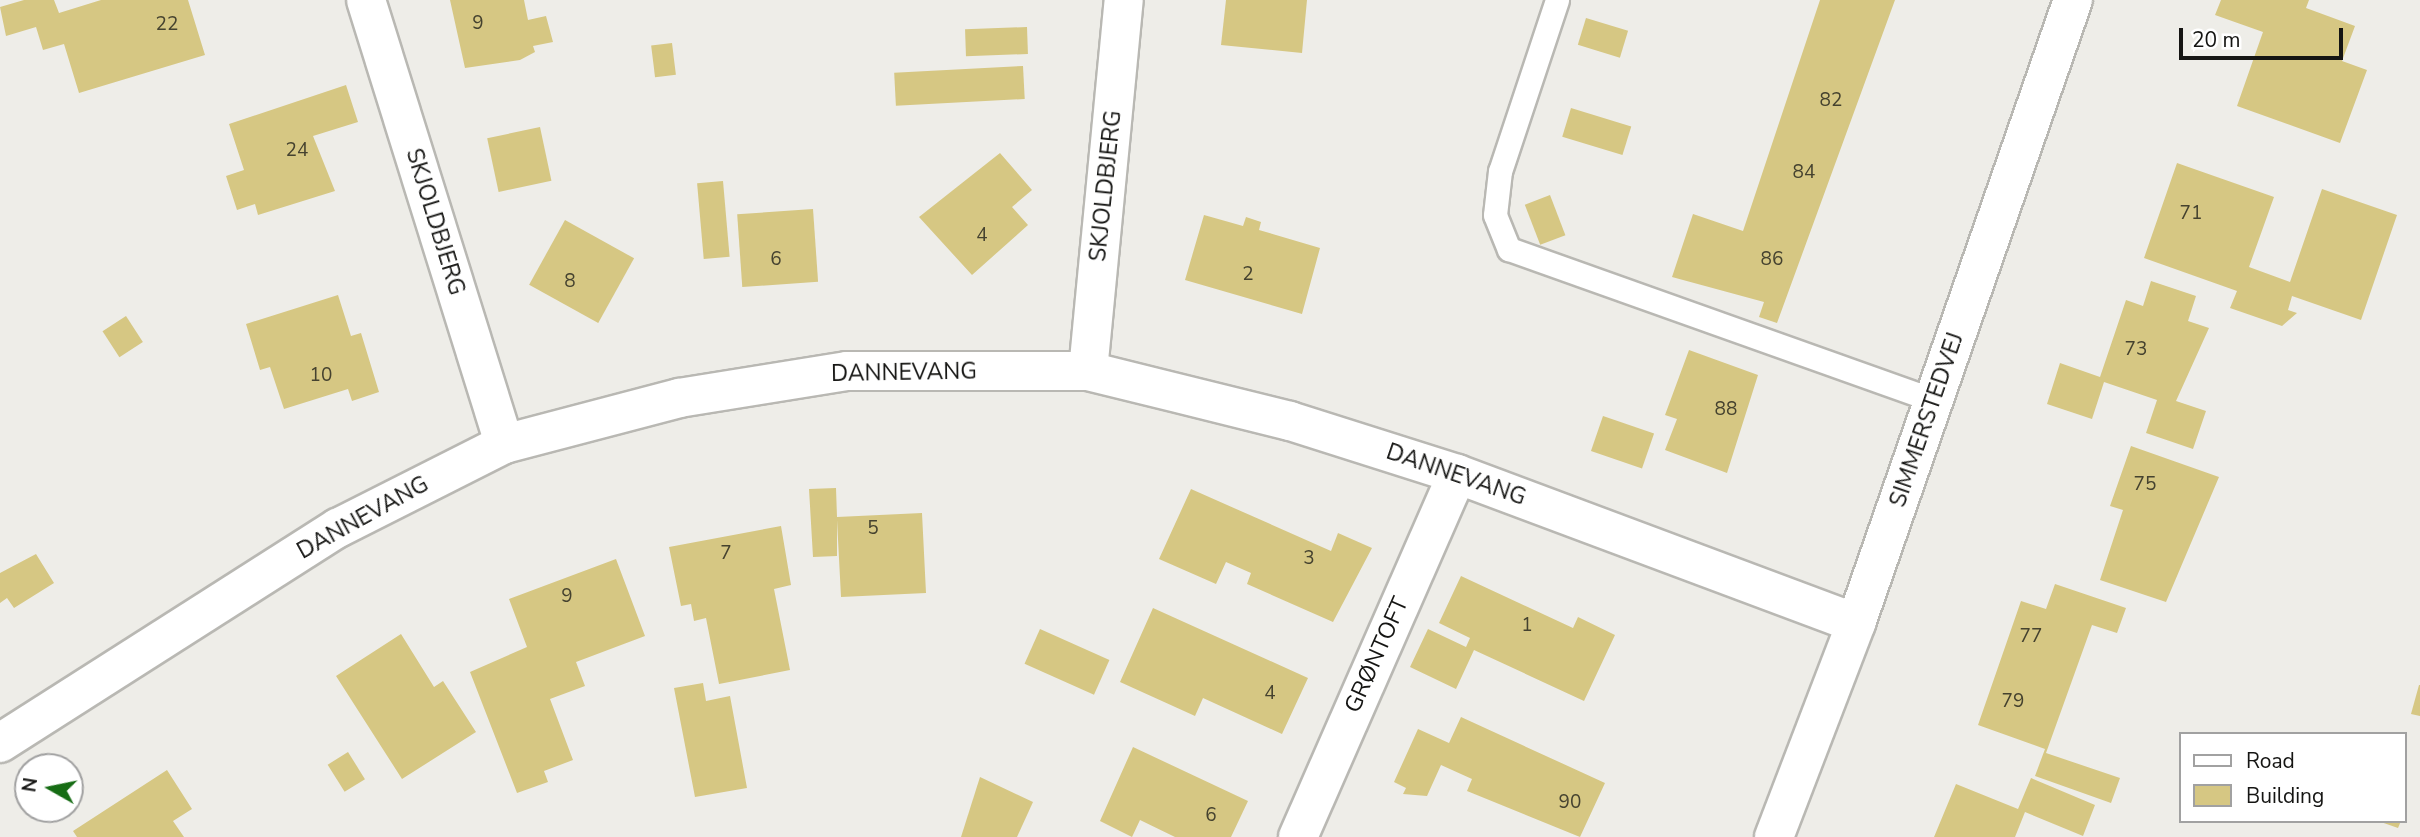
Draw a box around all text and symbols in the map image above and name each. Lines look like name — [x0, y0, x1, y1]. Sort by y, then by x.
house number: 9 — [472, 13, 484, 35]
house number: 22 — [156, 14, 178, 36]
scale bar — [2182, 14, 2346, 58]
text: 20 m — [2192, 26, 2241, 54]
house number: 82 — [1820, 90, 1842, 112]
street label: SKJOLDBJERG — [1084, 109, 1128, 263]
house number: 24 — [286, 140, 308, 162]
street label: SKJOLDBJERG — [400, 145, 470, 299]
house number: 84 — [1793, 162, 1815, 184]
house number: 71 — [2180, 203, 2202, 225]
house number: 4 — [976, 225, 988, 247]
house number: 6 — [770, 249, 782, 271]
house number: 86 — [1761, 249, 1783, 271]
house number: 2 — [1242, 264, 1254, 286]
house number: 8 — [564, 271, 576, 293]
street label: SIMMERSTEDVEJ — [1884, 329, 1970, 511]
house number: 73 — [2125, 339, 2147, 361]
street label: DANNEVANG — [831, 358, 977, 388]
house number: 10 — [310, 365, 332, 387]
house number: 88 — [1715, 399, 1737, 421]
street label: DANNEVANG — [1383, 438, 1529, 512]
street label: DANNEVANG — [292, 471, 434, 565]
house number: 75 — [2134, 474, 2156, 496]
house number: 5 — [867, 518, 879, 540]
house number: 7 — [720, 543, 732, 565]
house number: 3 — [1303, 548, 1315, 570]
house number: 9 — [561, 586, 573, 608]
street label: GRØNTOFT — [1339, 593, 1415, 717]
house number: 1 — [1521, 615, 1533, 637]
house number: 77 — [2020, 626, 2042, 648]
house number: 4 — [1264, 683, 1276, 705]
house number: 79 — [2002, 691, 2024, 713]
legend — [2178, 732, 2406, 823]
text: Road — [2246, 747, 2295, 775]
north arrow — [14, 753, 84, 823]
text: N — [16, 776, 44, 794]
text: Building — [2246, 782, 2324, 810]
house number: 90 — [1559, 792, 1581, 814]
house number: 6 — [1205, 805, 1217, 827]

